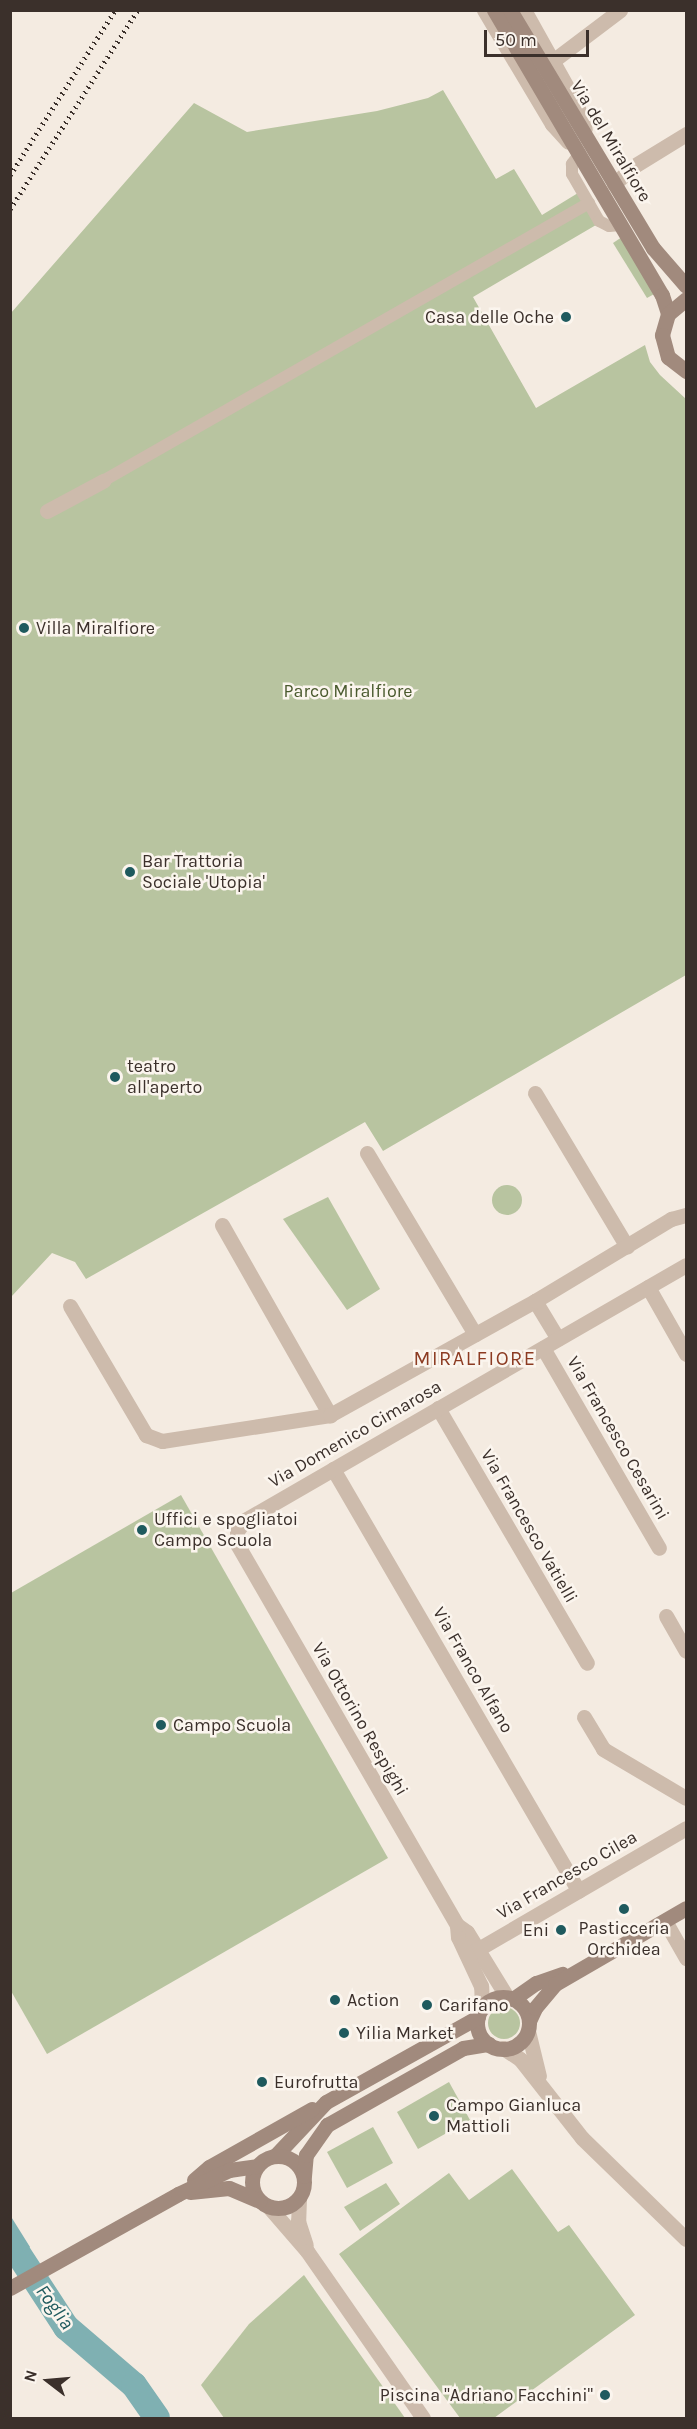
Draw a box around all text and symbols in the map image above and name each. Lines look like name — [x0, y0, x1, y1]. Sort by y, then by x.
scale bar — [487, 18, 592, 56]
text: 50 m — [495, 29, 537, 51]
street label: Via del Miralfiore — [566, 76, 656, 206]
place label: Casa delle Oche — [425, 306, 554, 328]
marker: Casa delle Oche — [559, 310, 573, 324]
place label: Villa Miralfiore — [36, 617, 155, 639]
marker: Villa Miralfiore — [17, 621, 31, 635]
park label: Parco Miralfiore — [284, 680, 412, 702]
place label: Bar Trattoria Sociale 'Utopia' — [142, 851, 265, 894]
marker: Bar Trattoria Sociale 'Utopia' — [123, 865, 137, 879]
place label: teatro all'aperto — [127, 1056, 202, 1098]
marker: teatro all'aperto — [108, 1070, 122, 1084]
district label: MIRALFIORE — [413, 1346, 537, 1370]
street label: Via Francesco Cesarini — [562, 1352, 674, 1524]
street label: Via Domenico Cimarosa — [265, 1376, 445, 1492]
street label: Via Francesco Vatielli — [476, 1445, 582, 1607]
place label: Uffici e spogliatoi Campo Scuola — [154, 1509, 298, 1552]
marker: Uffici e spogliatoi Campo Scuola — [135, 1523, 149, 1537]
street label: Via Franco Alfano — [428, 1603, 518, 1737]
street label: Via Ottorino Respighi — [307, 1638, 413, 1800]
place label: Campo Scuola — [173, 1714, 291, 1736]
marker: Campo Scuola — [154, 1718, 168, 1732]
street label: Via Francesco Cilea — [493, 1826, 641, 1924]
marker: Pasticceria Orchidea — [617, 1902, 631, 1916]
place label: Pasticceria Orchidea — [578, 1918, 670, 1960]
place label: Eni — [523, 1919, 549, 1941]
marker: Eni — [554, 1923, 568, 1937]
place label: Action — [347, 1989, 399, 2011]
marker: Action — [328, 1993, 342, 2007]
place label: Carifano — [439, 1994, 509, 2016]
marker: Carifano — [420, 1998, 434, 2012]
place label: Yilia Market — [356, 2022, 454, 2044]
marker: Yilia Market — [337, 2026, 351, 2040]
place label: Eurofrutta — [274, 2071, 358, 2093]
marker: Eurofrutta — [255, 2075, 269, 2089]
place label: Campo Gianluca Mattioli — [446, 2095, 581, 2138]
marker: Campo Gianluca Mattioli — [427, 2109, 441, 2123]
water label: Foglia — [31, 2280, 79, 2334]
north arrow — [18, 2351, 78, 2411]
text: N — [19, 2368, 41, 2384]
place label: Piscina "Adriano Facchini" — [380, 2384, 593, 2406]
marker: Piscina "Adriano Facchini" — [598, 2388, 612, 2402]

